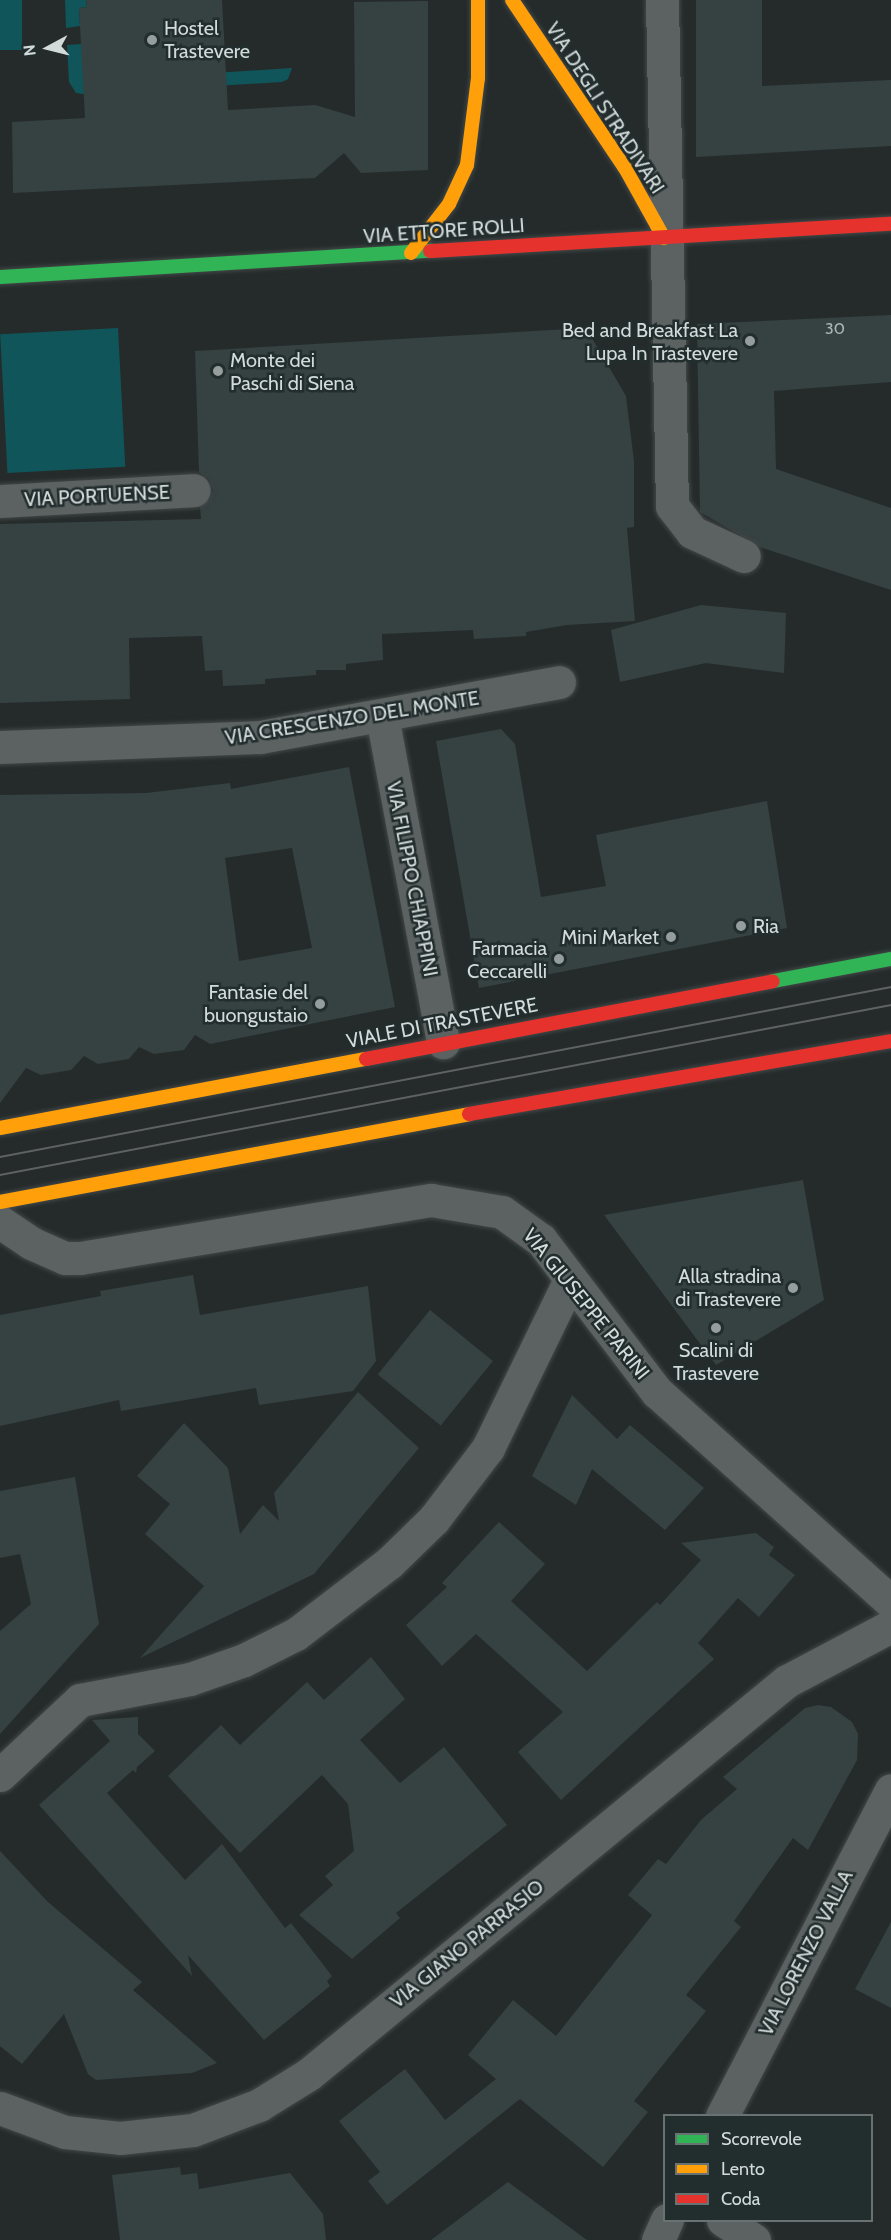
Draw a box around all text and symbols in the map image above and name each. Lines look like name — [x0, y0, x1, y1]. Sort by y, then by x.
place label: Hostel Trastevere — [164, 16, 250, 63]
north arrow — [18, 18, 78, 78]
street label: VIA DEGLI STRADIVARI — [541, 18, 669, 198]
marker: Hostel Trastevere — [145, 33, 159, 47]
text: N — [20, 43, 40, 57]
street label: VIA ETTORE ROLLI — [363, 213, 525, 249]
place label: Bed and Breakfast La Lupa In Trastevere — [562, 318, 738, 365]
house number: 30 — [825, 319, 845, 339]
marker: Bed and Breakfast La Lupa In Trastevere — [743, 334, 757, 348]
place label: Monte dei Paschi di Siena — [230, 348, 354, 395]
marker: Monte dei Paschi di Siena — [211, 364, 225, 378]
street label: VIA PORTUENSE — [24, 480, 170, 512]
street label: VIA CRESCENZO DEL MONTE — [223, 686, 481, 750]
street label: VIA FILIPPO CHIAPPINI — [381, 779, 443, 979]
place label: Ria — [753, 914, 779, 938]
marker: Ria — [734, 919, 748, 933]
place label: Mini Market — [561, 925, 659, 949]
marker: Mini Market — [664, 930, 678, 944]
place label: Farmacia Ceccarelli — [467, 936, 547, 983]
marker: Farmacia Ceccarelli — [552, 952, 566, 966]
place label: Fantasie del buongustaio — [204, 981, 308, 1028]
street label: VIALE DI TRASTEVERE — [344, 993, 540, 1053]
marker: Fantasie del buongustaio — [313, 997, 327, 1011]
street label: VIA GIUSEPPE PARINI — [518, 1224, 654, 1384]
place label: Alla stradina di Trastevere — [675, 1264, 781, 1311]
marker: Alla stradina di Trastevere — [786, 1281, 800, 1295]
marker: Scalini di Trastevere — [709, 1321, 723, 1335]
place label: Scalini di Trastevere — [673, 1338, 759, 1385]
street label: VIA LORENZO VALLA — [754, 1866, 858, 2040]
street label: VIA GIANO PARRASIO — [385, 1875, 549, 2013]
legend — [663, 2114, 873, 2222]
text: Scorrevole — [721, 2128, 802, 2150]
text: Lento — [721, 2158, 765, 2180]
text: Coda — [721, 2188, 760, 2210]

